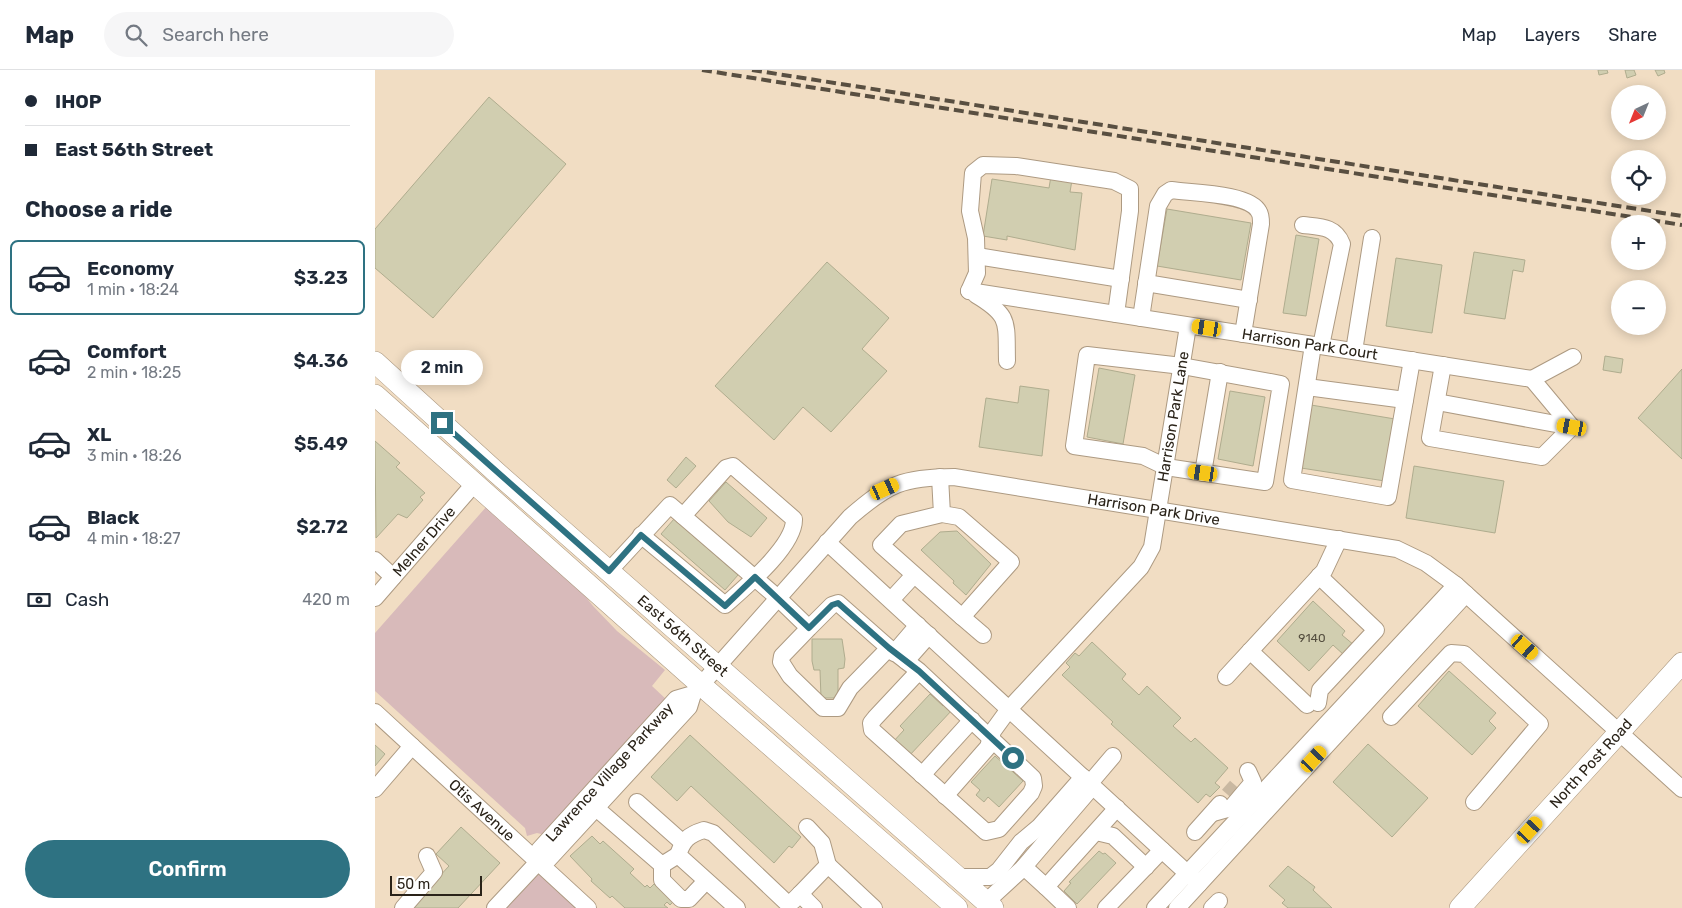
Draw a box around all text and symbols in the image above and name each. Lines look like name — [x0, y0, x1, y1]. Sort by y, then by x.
search box — [104, 12, 454, 57]
text: Map — [25, 21, 74, 49]
icon: search — [122, 21, 150, 49]
text: Search here — [162, 23, 269, 46]
text: Map — [1462, 24, 1497, 46]
text: Layers — [1525, 24, 1580, 46]
text: Share — [1608, 24, 1657, 46]
north arrow — [1611, 85, 1666, 140]
map controls — [1611, 85, 1666, 335]
text: IHOP — [55, 90, 102, 113]
text: East 56th Street — [55, 138, 213, 161]
button: locate — [1611, 150, 1666, 205]
text: Choose a ride — [25, 196, 172, 223]
button: + — [1611, 215, 1666, 270]
icon: car — [27, 255, 72, 300]
text: Economy — [87, 257, 174, 280]
text: $3.23 — [294, 266, 348, 289]
text: 1 min · 18:24 — [87, 280, 179, 299]
button: − — [1611, 280, 1666, 335]
car — [1191, 318, 1222, 338]
street label: Harrison Park Court — [1241, 325, 1379, 364]
icon: car — [27, 338, 72, 383]
text: Comfort — [87, 340, 167, 363]
text: $4.36 — [293, 349, 348, 372]
callout: 2 min — [401, 350, 483, 386]
street label: Harrison Park Lane — [1154, 350, 1193, 483]
text: 2 min — [421, 358, 463, 377]
text: 2 min · 18:25 — [87, 363, 181, 382]
route end — [431, 412, 453, 434]
car — [1555, 417, 1588, 437]
icon: car — [27, 421, 72, 466]
text: XL — [87, 423, 111, 446]
text: $5.49 — [294, 432, 348, 455]
text: 3 min · 18:26 — [87, 446, 182, 465]
car — [1187, 463, 1218, 483]
car — [868, 476, 901, 502]
street label: Harrison Park Drive — [1086, 490, 1221, 529]
street label: Melner Drive — [389, 503, 459, 580]
icon: car — [27, 504, 72, 549]
text: Black — [87, 506, 139, 529]
text: $2.72 — [296, 515, 348, 538]
text: 4 min · 18:27 — [87, 529, 181, 548]
icon: cash — [25, 586, 53, 614]
text: Cash — [65, 588, 109, 611]
text: 420 m — [302, 590, 350, 609]
street label: East 56th Street — [634, 591, 732, 681]
house number: 9140 — [1298, 631, 1326, 645]
car — [1508, 631, 1541, 663]
street label: Lawrence Village Parkway — [542, 699, 677, 845]
street label: North Post Road — [1546, 715, 1636, 812]
car — [1298, 743, 1329, 775]
route start — [1002, 747, 1024, 769]
street label: Otis Avenue — [445, 775, 518, 845]
car — [1514, 814, 1545, 846]
button: Confirm — [25, 840, 350, 898]
scale bar — [390, 873, 483, 896]
text: 50 m — [397, 876, 430, 893]

